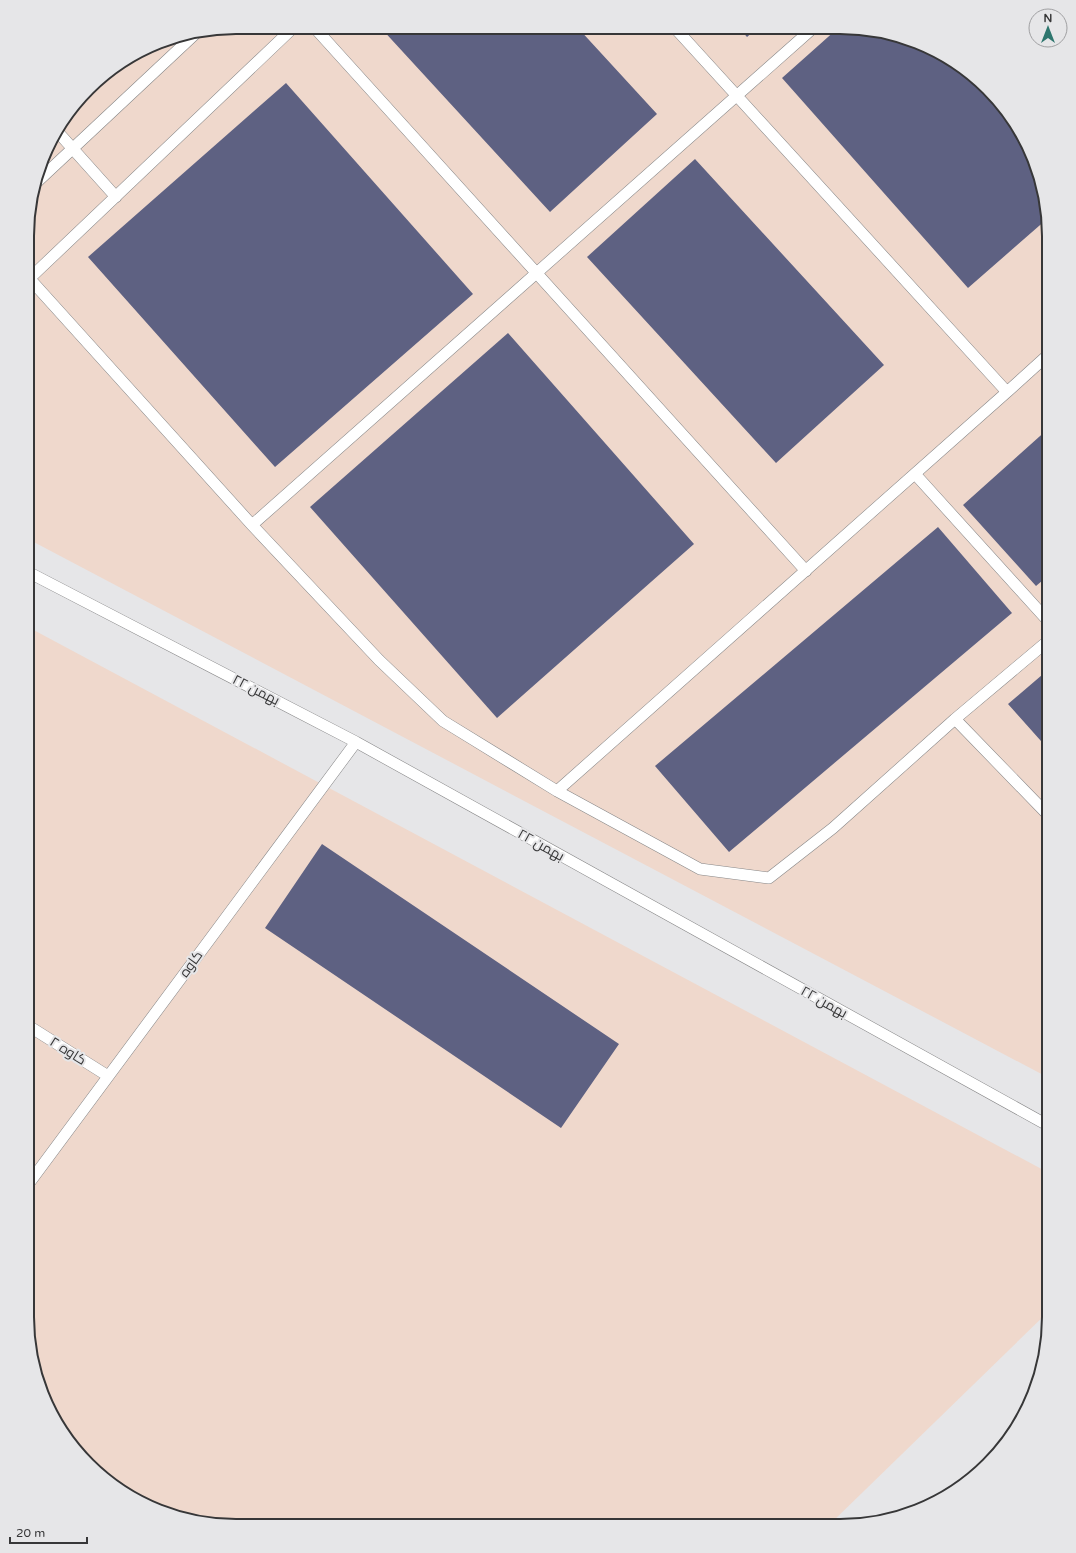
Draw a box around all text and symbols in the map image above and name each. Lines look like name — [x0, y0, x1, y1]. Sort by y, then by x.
north arrow — [1028, 8, 1068, 48]
text: N — [1044, 12, 1052, 25]
street label: ۲۲ بهمن — [230, 671, 282, 709]
street label: ۲۲ بهمن — [515, 825, 567, 865]
street label: کاوه — [176, 947, 206, 981]
street label: ۲۲ بهمن — [798, 982, 850, 1022]
street label: کاوه ۲ — [47, 1033, 89, 1069]
scale bar — [10, 1519, 87, 1545]
text: 20 m — [16, 1526, 45, 1540]

